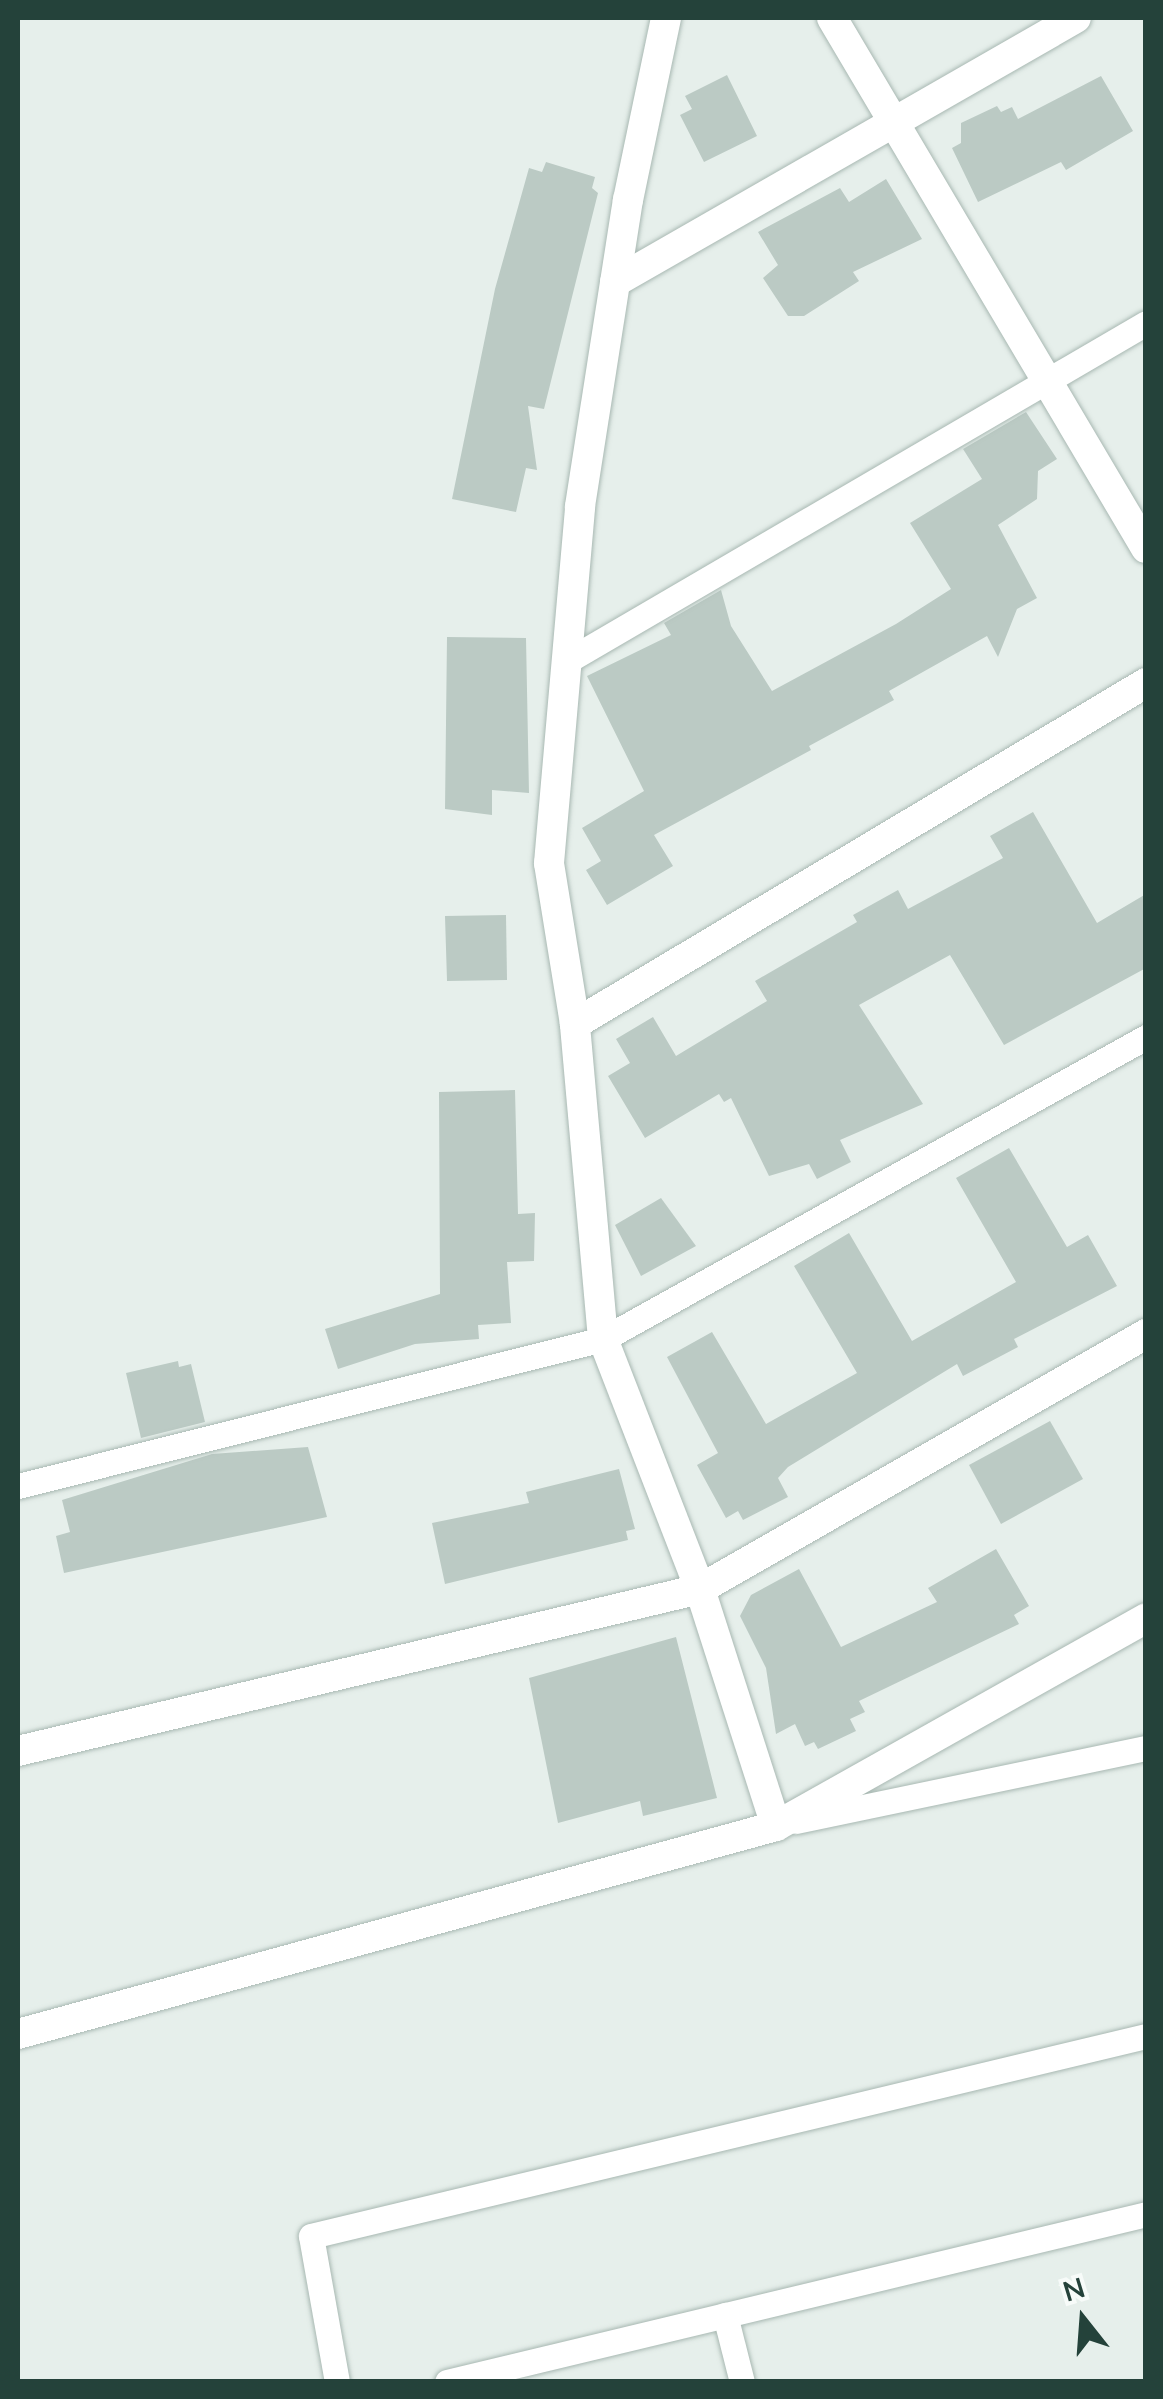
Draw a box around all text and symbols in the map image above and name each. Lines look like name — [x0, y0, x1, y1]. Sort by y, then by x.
north arrow — [1033, 2269, 1133, 2369]
text: N — [1059, 2269, 1090, 2312]

